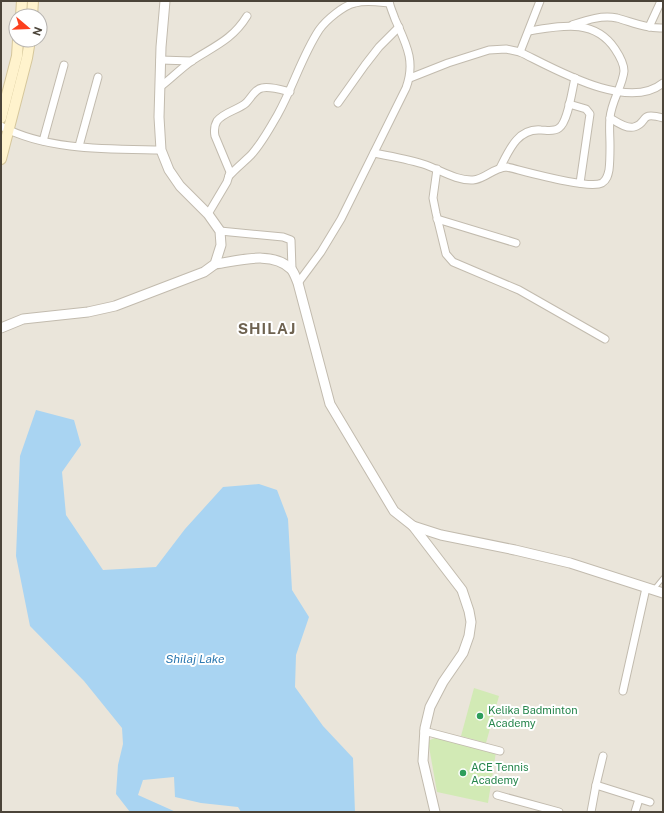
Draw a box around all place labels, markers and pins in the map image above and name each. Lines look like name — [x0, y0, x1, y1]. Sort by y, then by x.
place label: Kelika Badminton Academy — [488, 704, 578, 729]
marker: Kelika Badminton Academy — [475, 711, 485, 721]
place label: ACE Tennis Academy — [471, 761, 529, 786]
marker: ACE Tennis Academy — [458, 768, 468, 778]

